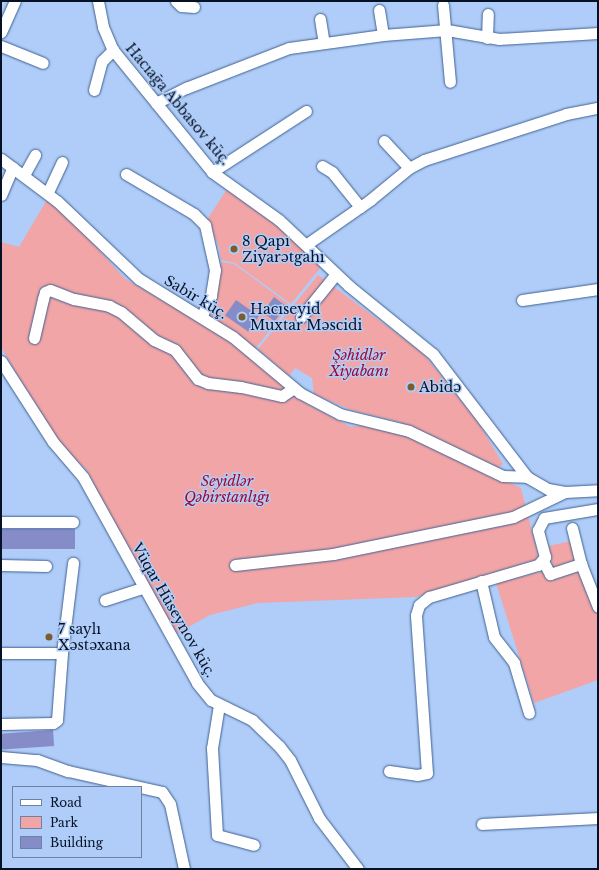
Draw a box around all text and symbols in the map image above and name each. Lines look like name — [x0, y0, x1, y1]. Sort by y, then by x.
street label: Hacıağa Abbasov küç. — [122, 39, 234, 169]
place label: 8 Qapı Ziyarətgahı — [242, 233, 325, 266]
marker: 8 Qapı Ziyarətgahı — [229, 244, 239, 254]
street label: Sabir küç. — [161, 272, 231, 322]
place label: Hacıseyid Muxtar Məscidi — [250, 301, 363, 334]
marker: Hacıseyid Muxtar Məscidi — [237, 312, 247, 322]
park label: Şəhidlər Xiyabanı — [329, 347, 389, 380]
place label: Abidə — [419, 379, 461, 395]
marker: Abidə — [406, 382, 416, 392]
park label: Seyidlər Qəbirstanlığı — [184, 473, 270, 506]
street label: Vüqar Hüseynov küç. — [128, 540, 220, 680]
place label: 7 saylı Xəstəxana — [58, 621, 131, 654]
marker: 7 saylı Xəstəxana — [43, 631, 55, 643]
legend — [12, 786, 142, 858]
text: Road — [50, 795, 82, 810]
text: Park — [50, 815, 78, 830]
text: Building — [50, 835, 103, 850]

